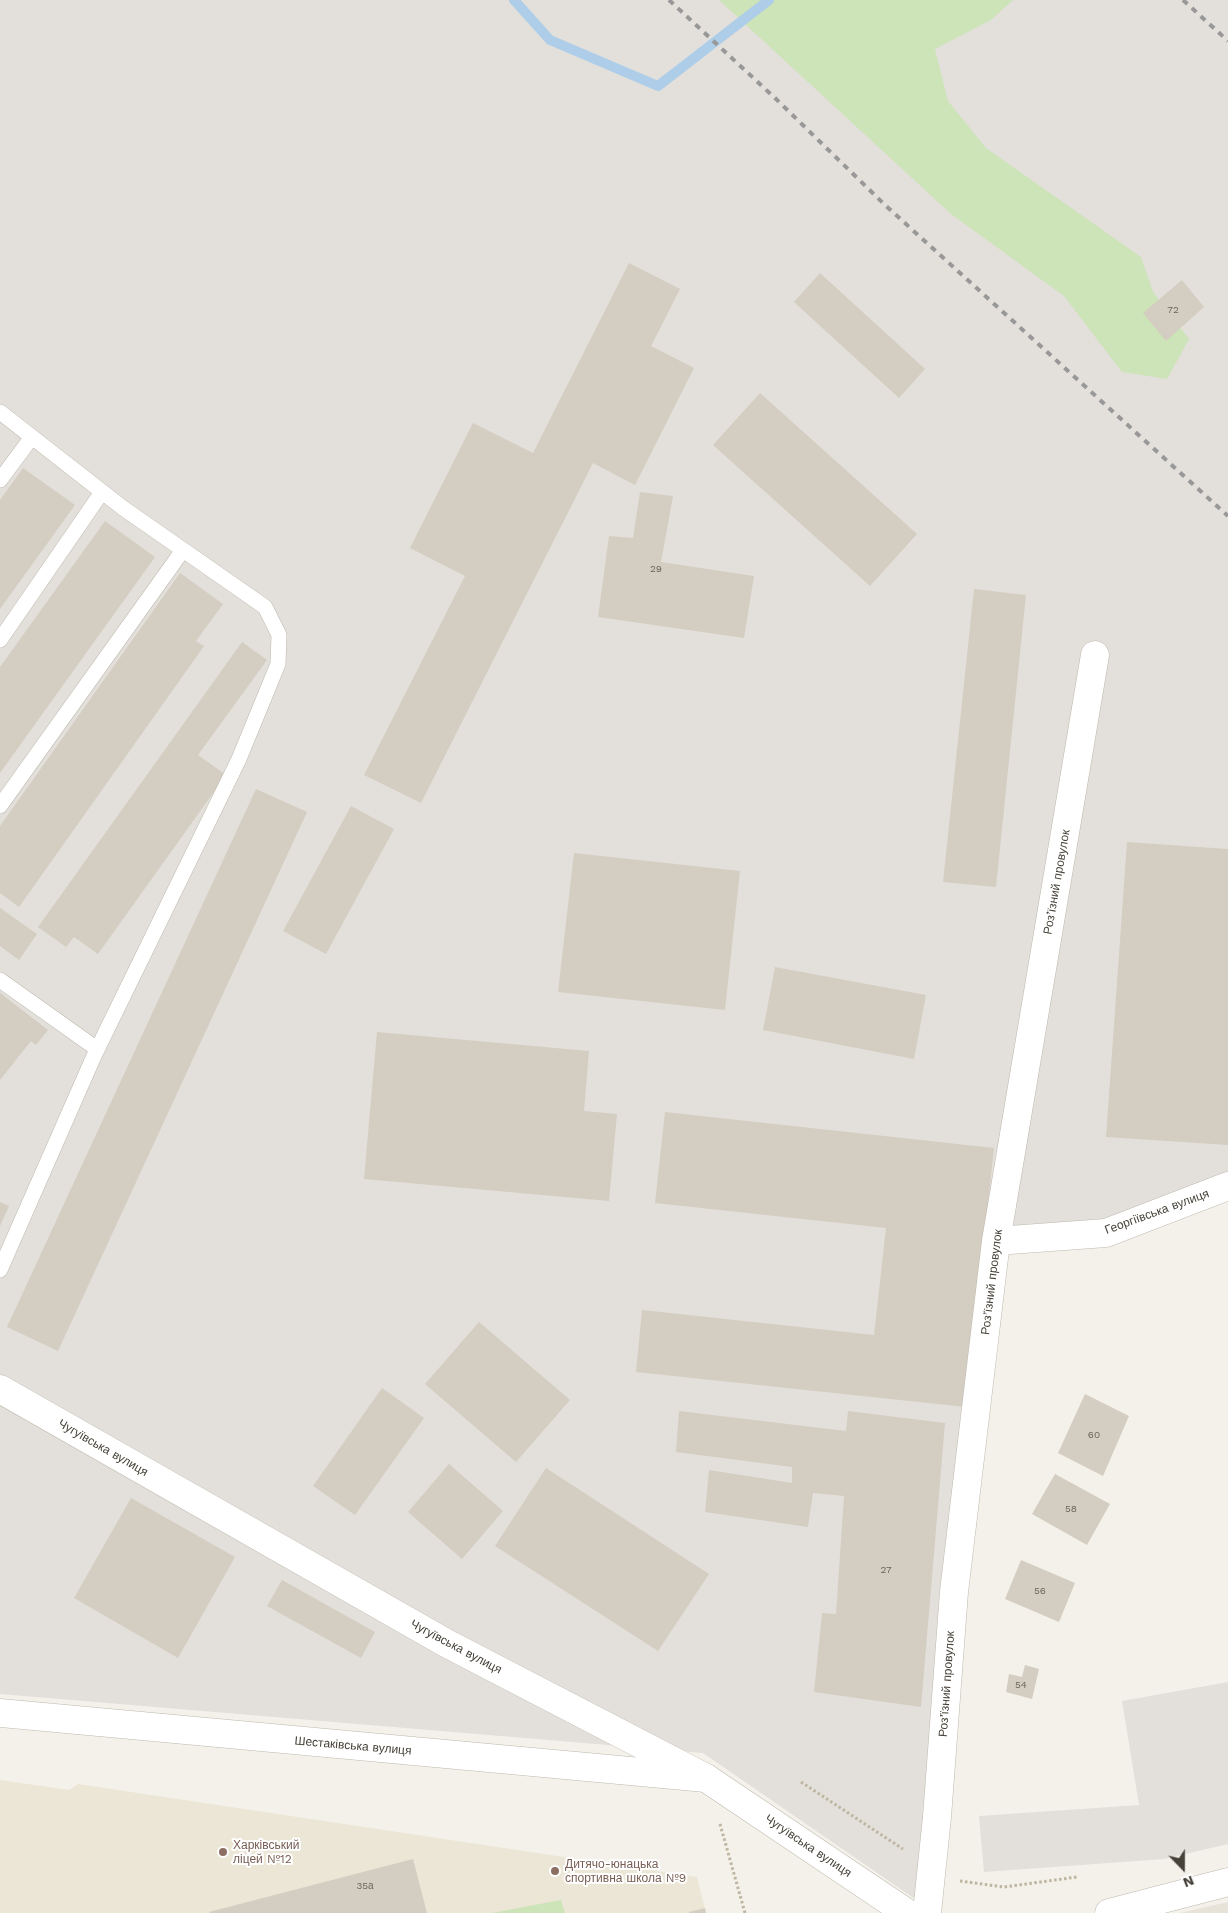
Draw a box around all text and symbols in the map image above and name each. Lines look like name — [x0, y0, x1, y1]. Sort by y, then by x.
house number: 72 — [1167, 304, 1179, 316]
house number: 29 — [650, 563, 662, 575]
street label: Роз’їзний провулок — [1041, 828, 1073, 936]
street label: Георгіївська вулиця — [1103, 1186, 1211, 1238]
street label: Роз’їзний провулок — [978, 1228, 1006, 1336]
street label: Чугуївська вулиця — [55, 1416, 151, 1480]
house number: 60 — [1088, 1429, 1100, 1441]
house number: 58 — [1065, 1503, 1077, 1515]
house number: 27 — [880, 1564, 892, 1576]
house number: 56 — [1034, 1585, 1046, 1597]
street label: Чугуївська вулиця — [408, 1617, 504, 1677]
street label: Роз’їзний провулок — [936, 1630, 958, 1738]
house number: 54 — [1015, 1679, 1027, 1691]
street label: Шестаківська вулиця — [294, 1734, 412, 1758]
street label: Чугуївська вулиця — [762, 1812, 854, 1880]
place label: Харківський ліцей №12 — [233, 1838, 299, 1866]
north arrow — [1158, 1843, 1208, 1893]
marker: Харківський ліцей №12 — [217, 1846, 229, 1858]
place label: Дитячо-юнацька спортивна школа №9 — [565, 1857, 686, 1885]
marker: Дитячо-юнацька спортивна школа №9 — [549, 1865, 561, 1877]
text: N — [1181, 1873, 1196, 1891]
house number: 35а — [356, 1880, 374, 1892]

